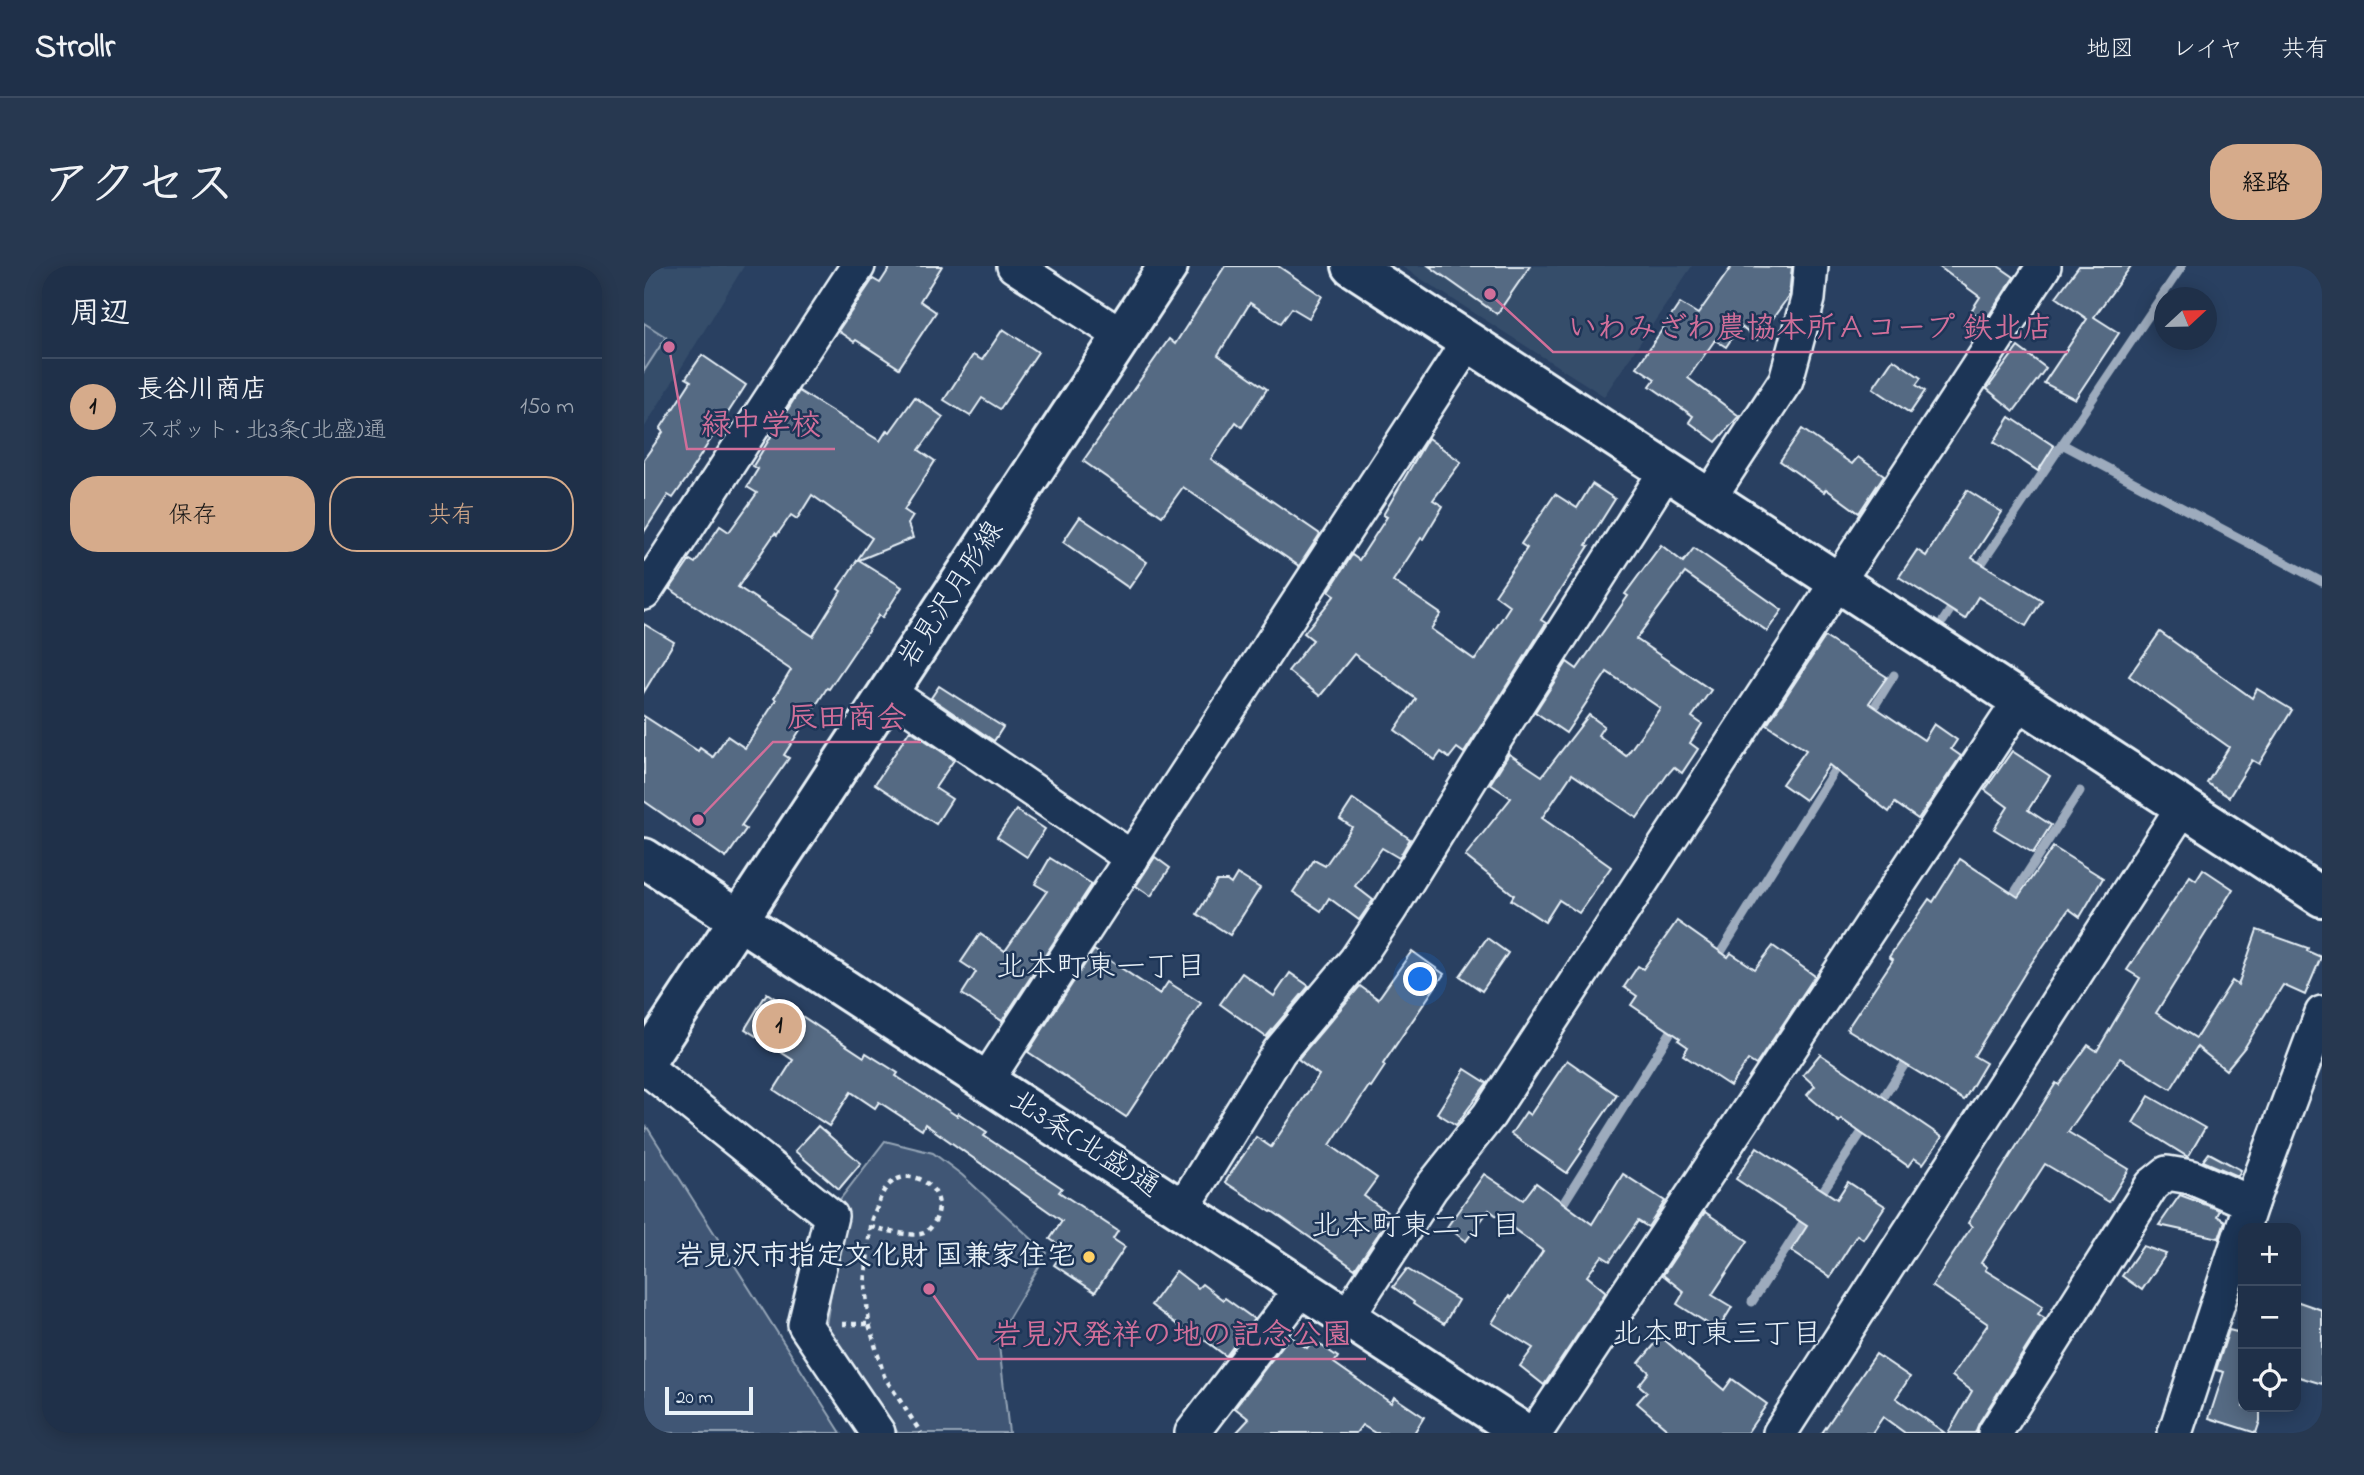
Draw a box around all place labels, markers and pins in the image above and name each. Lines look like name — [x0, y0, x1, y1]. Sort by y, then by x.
callout: いわみざわ農協本所Ａコープ 鉄北店 — [1553, 301, 2068, 352]
callout: 緑中学校 — [687, 398, 835, 449]
callout: 辰田商会 — [773, 691, 921, 742]
pin: 1 — [756, 1000, 802, 1052]
place label: 岩見沢市指定文化財 国兼家住宅 — [676, 1237, 1075, 1278]
marker: 岩見沢市指定文化財 国兼家住宅 — [1081, 1249, 1097, 1265]
callout: 岩見沢発祥の地の記念公園 — [978, 1308, 1366, 1359]

